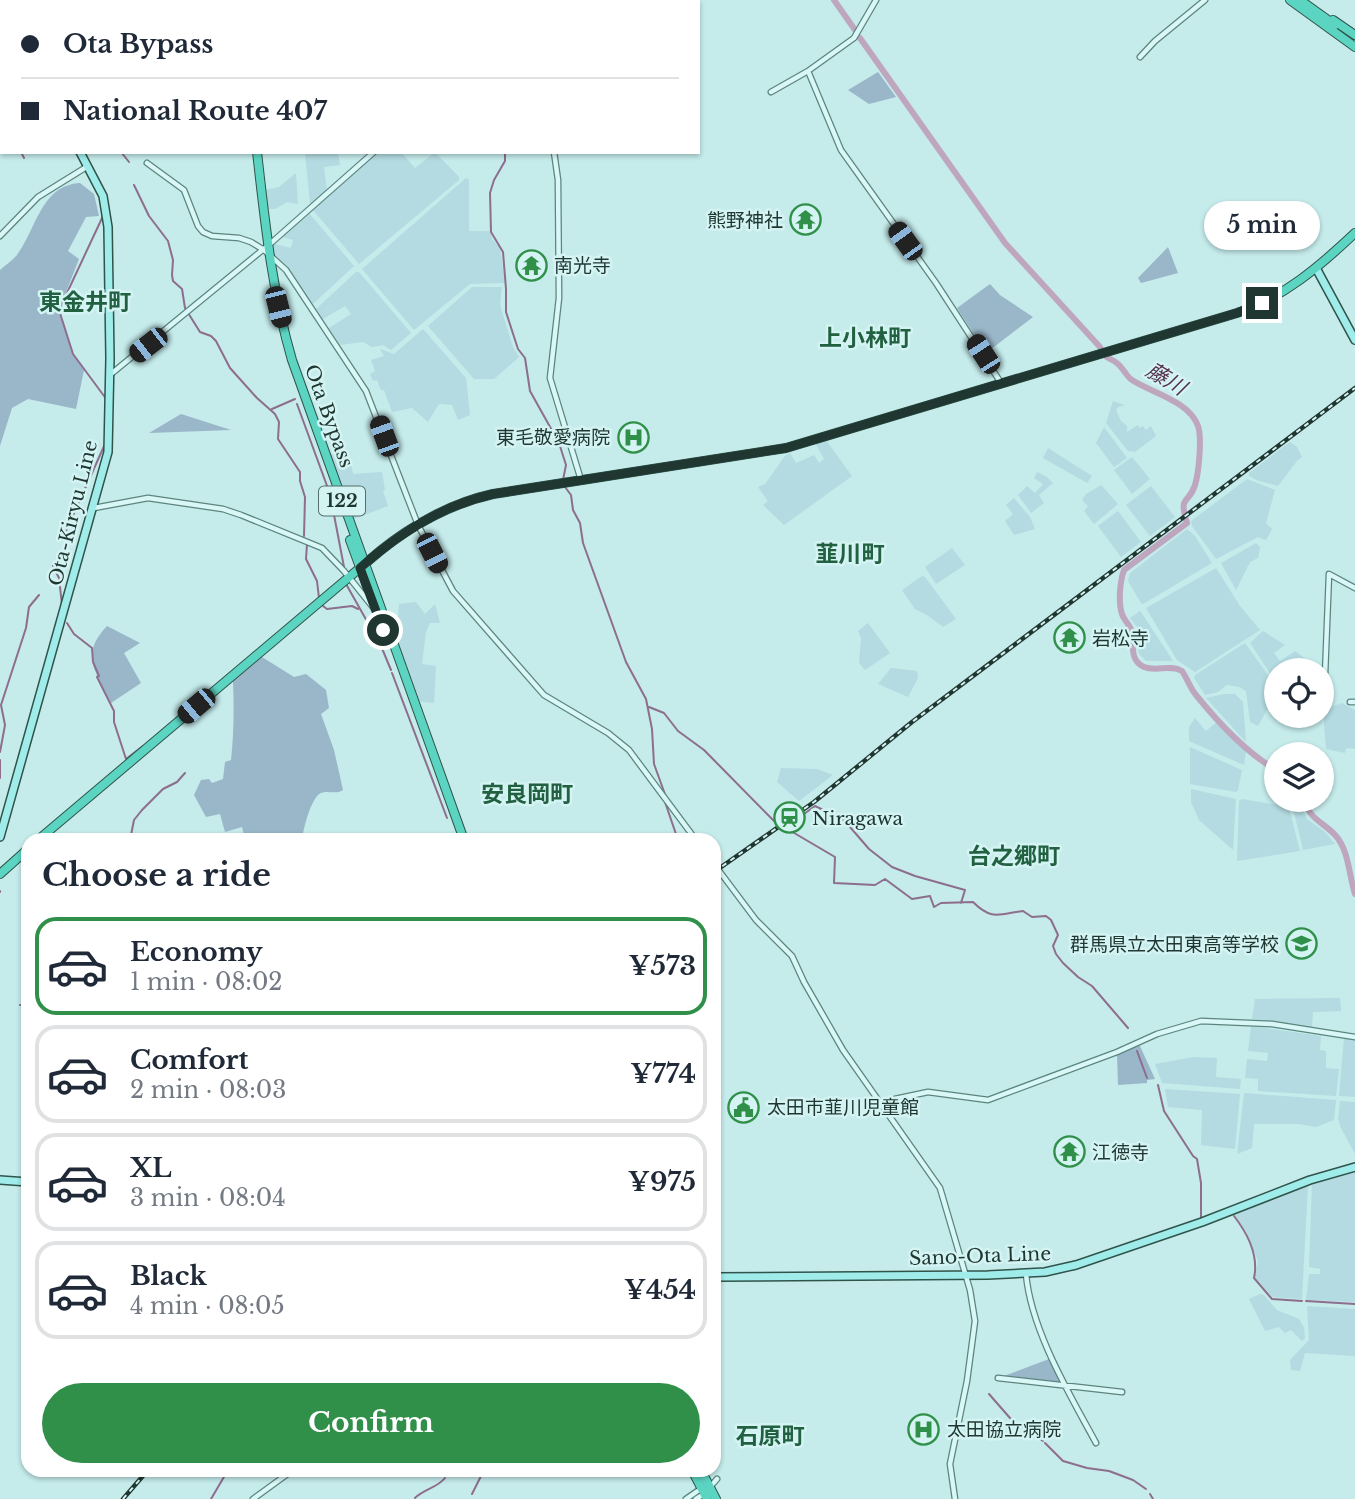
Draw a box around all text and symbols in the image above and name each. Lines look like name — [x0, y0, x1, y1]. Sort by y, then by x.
text: Ota Bypass — [63, 28, 214, 60]
text: National Route 407 — [63, 95, 327, 127]
callout: 5 min — [1204, 202, 1320, 250]
temple icon: 熊野神社 — [789, 203, 823, 237]
place label: 熊野神社 — [707, 209, 783, 232]
text: 5 min — [1227, 211, 1297, 239]
car — [885, 218, 926, 264]
temple icon: 南光寺 — [514, 248, 548, 282]
place label: 南光寺 — [554, 254, 611, 277]
car — [263, 284, 294, 330]
route end — [1246, 287, 1278, 319]
district label: 東金井町 — [39, 288, 131, 316]
car — [125, 324, 172, 366]
district label: 上小林町 — [819, 324, 911, 352]
car — [963, 331, 1004, 377]
water label: 藤川 — [1141, 357, 1192, 402]
street label: Ota Bypass — [300, 361, 358, 471]
car — [367, 413, 402, 459]
hospital icon: 東毛敬愛病院 — [616, 420, 650, 454]
place label: 東毛敬愛病院 — [496, 426, 610, 449]
street label: Ota-Kiryu Line — [44, 438, 102, 588]
road number: 122 — [319, 486, 365, 516]
car — [414, 530, 451, 576]
district label: 韮川町 — [816, 540, 885, 568]
route start — [367, 614, 399, 646]
temple icon: 岩松寺 — [1052, 621, 1086, 655]
place label: 岩松寺 — [1092, 627, 1149, 650]
map controls — [1264, 658, 1334, 812]
button: locate — [1264, 658, 1334, 728]
car — [174, 684, 219, 728]
button: layers — [1264, 742, 1334, 812]
district label: 安良岡町 — [481, 780, 573, 808]
station icon: Niragawa — [772, 801, 806, 835]
place label: Niragawa — [812, 807, 904, 830]
district label: 台之郷町 — [968, 842, 1060, 870]
text: Choose a ride — [42, 855, 271, 895]
school or university icon: 群馬県立太田東高等学校 — [1285, 927, 1319, 961]
place label: 群馬県立太田東高等学校 — [1070, 933, 1279, 956]
icon: car — [46, 935, 109, 998]
text: Economy — [130, 936, 263, 968]
text: ¥573 — [628, 950, 696, 982]
text: 1 min · 08:02 — [130, 968, 283, 996]
icon: car — [46, 1043, 109, 1106]
text: Comfort — [130, 1044, 248, 1076]
text: ¥774 — [630, 1058, 696, 1090]
text: 2 min · 08:03 — [130, 1076, 286, 1104]
public building icon: 太田市韮川児童館 — [727, 1090, 761, 1124]
place label: 太田市韮川児童館 — [767, 1096, 919, 1119]
temple icon: 江徳寺 — [1052, 1135, 1086, 1169]
place label: 江徳寺 — [1092, 1141, 1149, 1164]
icon: car — [46, 1151, 109, 1214]
text: XL — [130, 1152, 172, 1184]
text: ¥975 — [628, 1166, 696, 1198]
text: 3 min · 08:04 — [130, 1184, 286, 1212]
street label: Sano-Ota Line — [908, 1242, 1052, 1270]
icon: car — [46, 1259, 109, 1322]
text: Black — [130, 1260, 207, 1292]
text: ¥454 — [624, 1274, 696, 1306]
text: 4 min · 08:05 — [130, 1292, 285, 1320]
button: Confirm — [42, 1383, 700, 1463]
hospital icon: 太田協立病院 — [907, 1412, 941, 1446]
place label: 太田協立病院 — [947, 1418, 1061, 1441]
district label: 石原町 — [736, 1422, 805, 1450]

